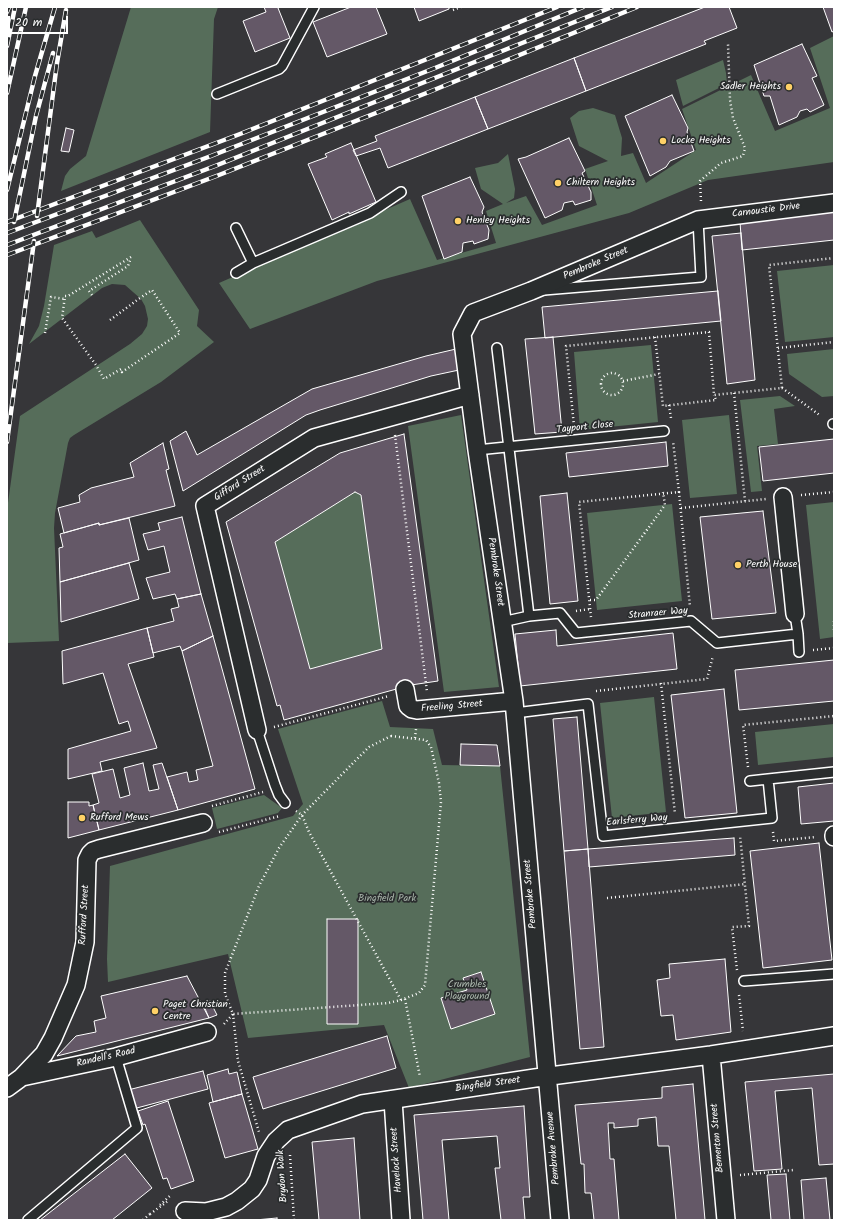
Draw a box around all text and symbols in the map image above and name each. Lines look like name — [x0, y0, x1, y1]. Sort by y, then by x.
scale bar — [10, 8, 70, 34]
text: 20 m — [15, 13, 42, 32]
place label: Sadler Heights — [720, 81, 781, 93]
marker: Sadler Heights — [784, 82, 794, 92]
place label: Locke Heights — [671, 135, 730, 147]
marker: Locke Heights — [658, 136, 668, 146]
place label: Chiltern Heights — [566, 177, 635, 189]
marker: Chiltern Heights — [553, 178, 563, 188]
street label: Carnoustie Drive — [731, 201, 801, 221]
place label: Henley Heights — [466, 215, 530, 227]
marker: Henley Heights — [453, 216, 463, 226]
street label: Pembroke Street — [562, 245, 630, 283]
street label: Tayport Close — [556, 419, 614, 437]
street label: Gifford Street — [212, 463, 268, 505]
street label: Pembroke Street — [484, 537, 506, 607]
place label: Perth House — [746, 559, 797, 571]
marker: Perth House — [733, 560, 743, 570]
street label: Stranraer Way — [628, 605, 688, 623]
street label: Freeling Street — [421, 698, 483, 716]
place label: Rufford Mews — [90, 812, 148, 824]
street label: Earlsferry Way — [606, 812, 668, 830]
marker: Rufford Mews — [77, 813, 87, 823]
street label: Pembroke Street — [522, 859, 540, 929]
street label: Rufford Street — [77, 885, 93, 945]
park label: Bingfield Park — [358, 893, 416, 905]
park label: Crumbles Playground — [445, 979, 489, 1002]
place label: Paget Christian Centre — [163, 999, 228, 1022]
marker: Paget Christian Centre — [150, 1006, 160, 1016]
street label: Randell's Road — [75, 1045, 137, 1071]
street label: Bingfield Street — [455, 1075, 521, 1095]
street label: Bemerton Street — [709, 1103, 727, 1173]
street label: Pembroke Avenue — [545, 1111, 563, 1185]
street label: Havelock Street — [389, 1127, 405, 1193]
street label: Brydon Walk — [275, 1149, 291, 1203]

